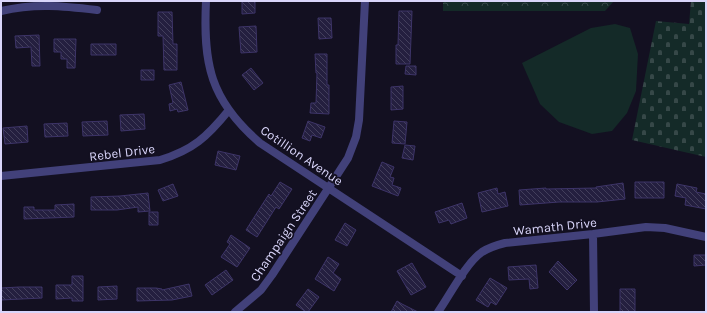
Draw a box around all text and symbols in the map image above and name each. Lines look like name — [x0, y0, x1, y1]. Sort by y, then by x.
street label: Cotillion Avenue — [258, 122, 346, 189]
street label: Rebel Drive — [88, 141, 156, 164]
street label: Champaign Street — [247, 186, 320, 284]
street label: Wamath Drive — [513, 215, 598, 238]

